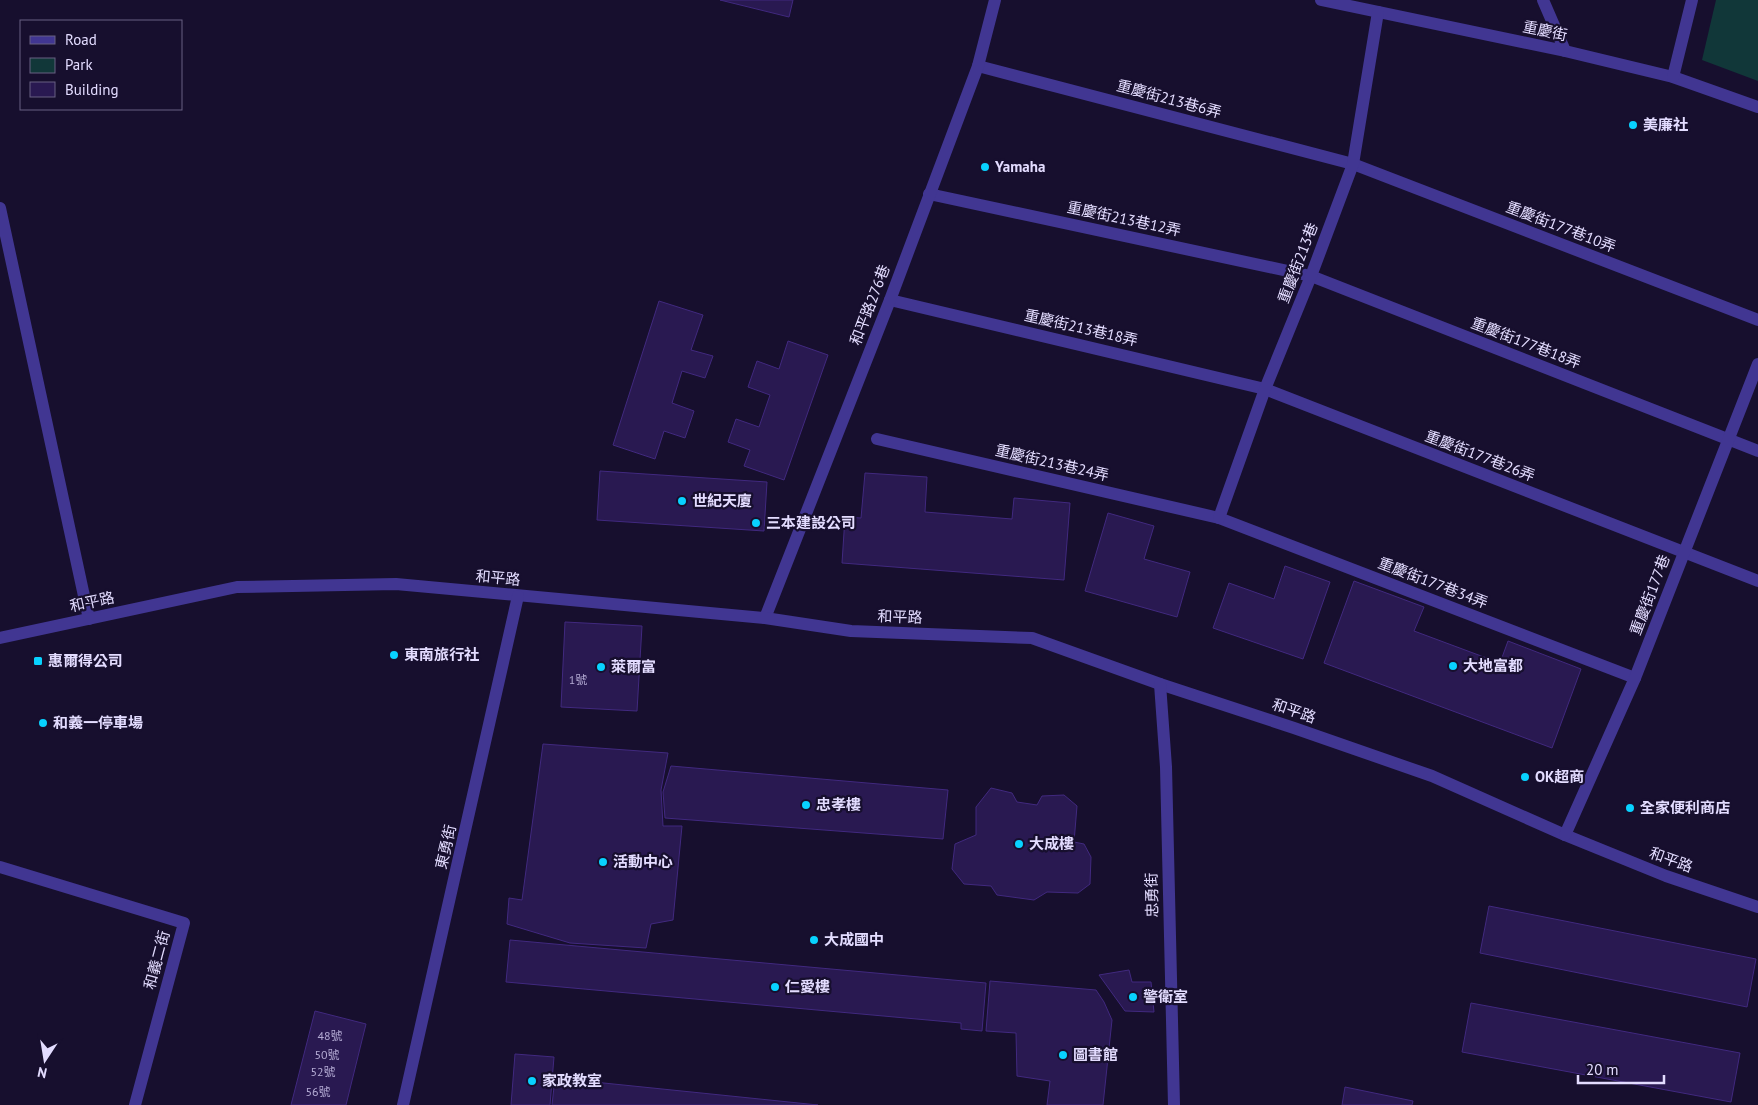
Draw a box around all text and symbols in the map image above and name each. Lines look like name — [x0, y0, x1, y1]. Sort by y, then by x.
street label: 重慶街 — [1521, 17, 1569, 44]
legend — [20, 20, 182, 110]
text: Road — [65, 30, 97, 49]
text: Park — [65, 55, 93, 74]
street label: 重慶街213巷6弄 — [1115, 75, 1224, 122]
text: Building — [65, 80, 119, 99]
place label: 美廉社 — [1643, 115, 1688, 134]
marker: 美廉社 — [1627, 119, 1639, 131]
place label: Yamaha — [994, 157, 1045, 176]
marker: Yamaha — [979, 161, 991, 173]
street label: 重慶街213巷12弄 — [1065, 197, 1183, 240]
street label: 重慶街177巷10弄 — [1504, 197, 1619, 256]
street label: 重慶街213巷 — [1274, 220, 1322, 306]
street label: 和平路276巷 — [846, 262, 894, 348]
street label: 重慶街213巷18弄 — [1023, 305, 1140, 350]
street label: 重慶街177巷18弄 — [1469, 313, 1584, 372]
street label: 重慶街177巷26弄 — [1423, 426, 1538, 485]
street label: 重慶街213巷24弄 — [994, 440, 1111, 485]
place label: 世紀天廈 — [692, 491, 752, 510]
marker: 世紀天廈 — [676, 495, 688, 507]
place label: 三本建設公司 — [766, 513, 856, 532]
marker: 三本建設公司 — [750, 517, 762, 529]
street label: 重慶街177巷 — [1626, 552, 1674, 638]
street label: 重慶街177巷34弄 — [1376, 553, 1491, 612]
street label: 和平路 — [475, 566, 521, 589]
street label: 和平路 — [68, 588, 116, 615]
street label: 和平路 — [877, 606, 923, 627]
place label: 東南旅行社 — [404, 645, 479, 664]
marker: 東南旅行社 — [388, 649, 400, 661]
place label: 惠爾得公司 — [48, 651, 123, 670]
marker: 惠爾得公司 — [32, 655, 44, 667]
place label: 大地富都 — [1463, 656, 1523, 675]
place label: 萊爾富 — [611, 657, 656, 676]
marker: 大地富都 — [1447, 660, 1459, 672]
marker: 萊爾富 — [595, 661, 607, 673]
house number: 1號 — [569, 672, 587, 687]
street label: 和平路 — [1270, 694, 1319, 727]
place label: 和義一停車場 — [53, 713, 143, 732]
marker: 和義一停車場 — [37, 717, 49, 729]
place label: OK超商 — [1535, 767, 1584, 786]
marker: OK超商 — [1519, 771, 1531, 783]
place label: 忠孝樓 — [816, 795, 861, 814]
place label: 全家便利商店 — [1640, 798, 1730, 817]
marker: 忠孝樓 — [800, 799, 812, 811]
marker: 全家便利商店 — [1624, 802, 1636, 814]
street label: 東勇街 — [431, 823, 460, 871]
place label: 大成樓 — [1029, 834, 1074, 853]
marker: 大成樓 — [1013, 838, 1025, 850]
street label: 和平路 — [1647, 843, 1696, 876]
place label: 活動中心 — [613, 852, 673, 871]
marker: 活動中心 — [597, 856, 609, 868]
street label: 忠勇街 — [1142, 872, 1161, 918]
street label: 和義二街 — [140, 928, 173, 991]
place label: 大成國中 — [824, 930, 884, 949]
marker: 大成國中 — [808, 934, 820, 946]
place label: 仁愛樓 — [785, 977, 830, 996]
marker: 仁愛樓 — [769, 981, 781, 993]
place label: 警衛室 — [1143, 987, 1188, 1006]
marker: 警衛室 — [1127, 991, 1139, 1003]
house number: 48號 — [317, 1028, 343, 1043]
north arrow — [20, 1035, 70, 1085]
place label: 圖書館 — [1073, 1045, 1118, 1064]
house number: 50號 — [314, 1047, 340, 1062]
marker: 圖書館 — [1057, 1049, 1069, 1061]
scale bar — [1578, 1052, 1664, 1084]
text: 20 m — [1586, 1060, 1619, 1079]
text: N — [36, 1063, 49, 1082]
house number: 52號 — [310, 1064, 336, 1079]
place label: 家政教室 — [542, 1071, 602, 1090]
marker: 家政教室 — [526, 1075, 538, 1087]
house number: 56號 — [305, 1084, 331, 1099]

